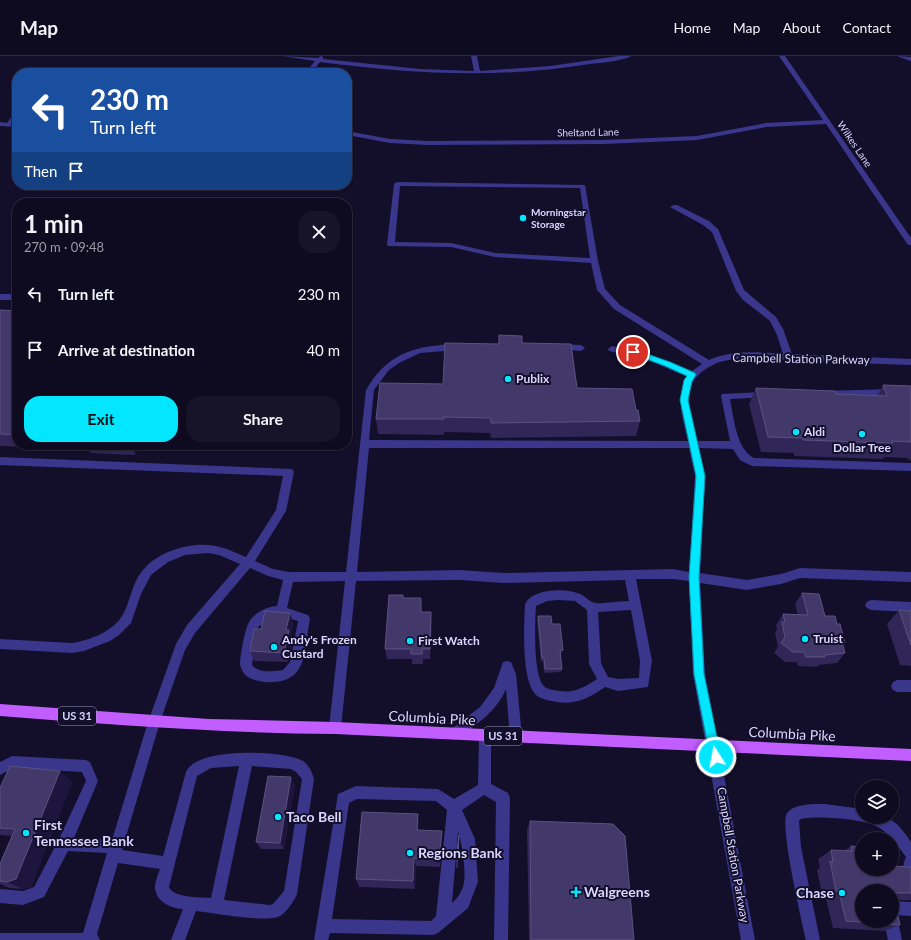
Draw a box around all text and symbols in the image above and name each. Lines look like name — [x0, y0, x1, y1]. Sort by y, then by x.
text: Map — [20, 16, 58, 39]
text: Home — [673, 19, 711, 36]
text: Map — [733, 19, 760, 36]
text: About — [782, 19, 820, 36]
text: Contact — [842, 19, 891, 36]
text: 230 m — [90, 82, 169, 116]
icon: left — [24, 84, 76, 136]
text: Turn left — [90, 116, 156, 138]
street label: Wilkes Lane — [835, 119, 875, 169]
street label: Sheltand Lane — [557, 125, 619, 139]
icon: arrive — [65, 160, 87, 182]
text: Then — [24, 162, 57, 180]
place label: Morningstar Storage — [531, 206, 586, 230]
text: 1 min — [24, 209, 84, 238]
button: close — [298, 211, 340, 253]
marker: Morningstar Storage — [518, 213, 528, 223]
text: 270 m · 09:48 — [24, 239, 104, 255]
icon: left — [24, 283, 46, 305]
text: Turn left — [58, 285, 114, 303]
text: 230 m — [298, 285, 340, 303]
pin — [616, 335, 650, 369]
icon: arrive — [24, 339, 46, 361]
text: Arrive at destination — [58, 341, 195, 359]
text: 40 m — [306, 341, 340, 359]
icon: arrive — [622, 341, 644, 363]
street label: Campbell Station Parkway — [732, 350, 871, 367]
place label: Publix — [516, 371, 550, 386]
marker: Publix — [503, 374, 513, 384]
button: Exit — [24, 396, 178, 442]
button: Share — [186, 396, 340, 442]
place label: Aldi — [803, 424, 825, 439]
marker: Aldi — [791, 427, 801, 437]
marker: Dollar Tree — [857, 429, 867, 439]
place label: Dollar Tree — [833, 440, 892, 455]
place label: Truist — [813, 631, 844, 646]
place label: Andy's Frozen Custard — [281, 632, 357, 661]
place label: First Watch — [418, 633, 480, 648]
marker: Truist — [800, 634, 810, 644]
marker: First Watch — [405, 636, 415, 646]
marker: Andy's Frozen Custard — [269, 642, 279, 652]
road number: US 31 — [58, 707, 96, 725]
street label: Columbia Pike — [388, 707, 476, 728]
street label: Columbia Pike — [748, 723, 836, 744]
road number: US 31 — [484, 727, 522, 745]
position arrow — [695, 736, 737, 778]
map controls — [855, 780, 899, 928]
button: layers — [855, 780, 899, 824]
street label: Campbell Station Parkway — [714, 786, 753, 925]
place label: Taco Bell — [286, 808, 342, 825]
marker: Taco Bell — [273, 812, 283, 822]
place label: First Tennessee Bank — [34, 816, 134, 849]
marker: First Tennessee Bank — [21, 828, 31, 838]
button: + — [855, 832, 899, 876]
place label: Regions Bank — [418, 844, 503, 861]
marker: Regions Bank — [405, 848, 415, 858]
place label: Walgreens — [584, 883, 650, 900]
place label: Chase — [796, 884, 835, 901]
button: − — [855, 884, 899, 928]
marker: Walgreens — [571, 887, 581, 897]
marker: Chase — [837, 888, 847, 898]

